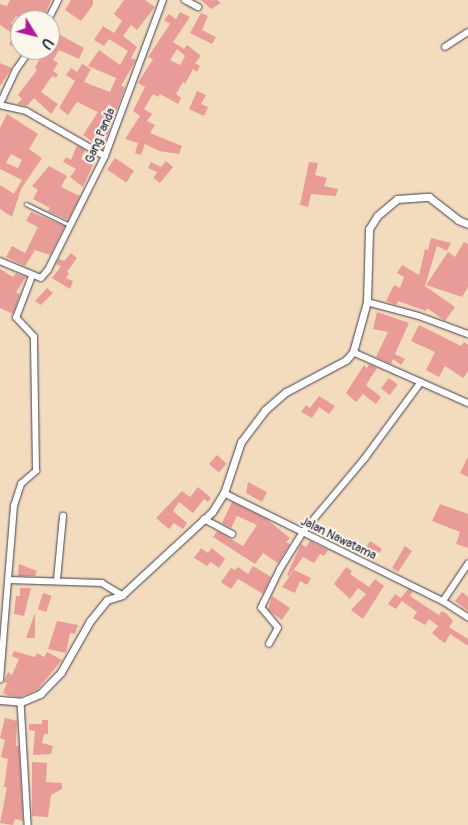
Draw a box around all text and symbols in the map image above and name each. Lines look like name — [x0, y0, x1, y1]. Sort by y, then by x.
north arrow — [10, 10, 60, 60]
text: U — [37, 35, 56, 52]
street label: Gang Panda — [83, 106, 119, 166]
street label: Jalan Nawatama — [298, 514, 378, 564]

